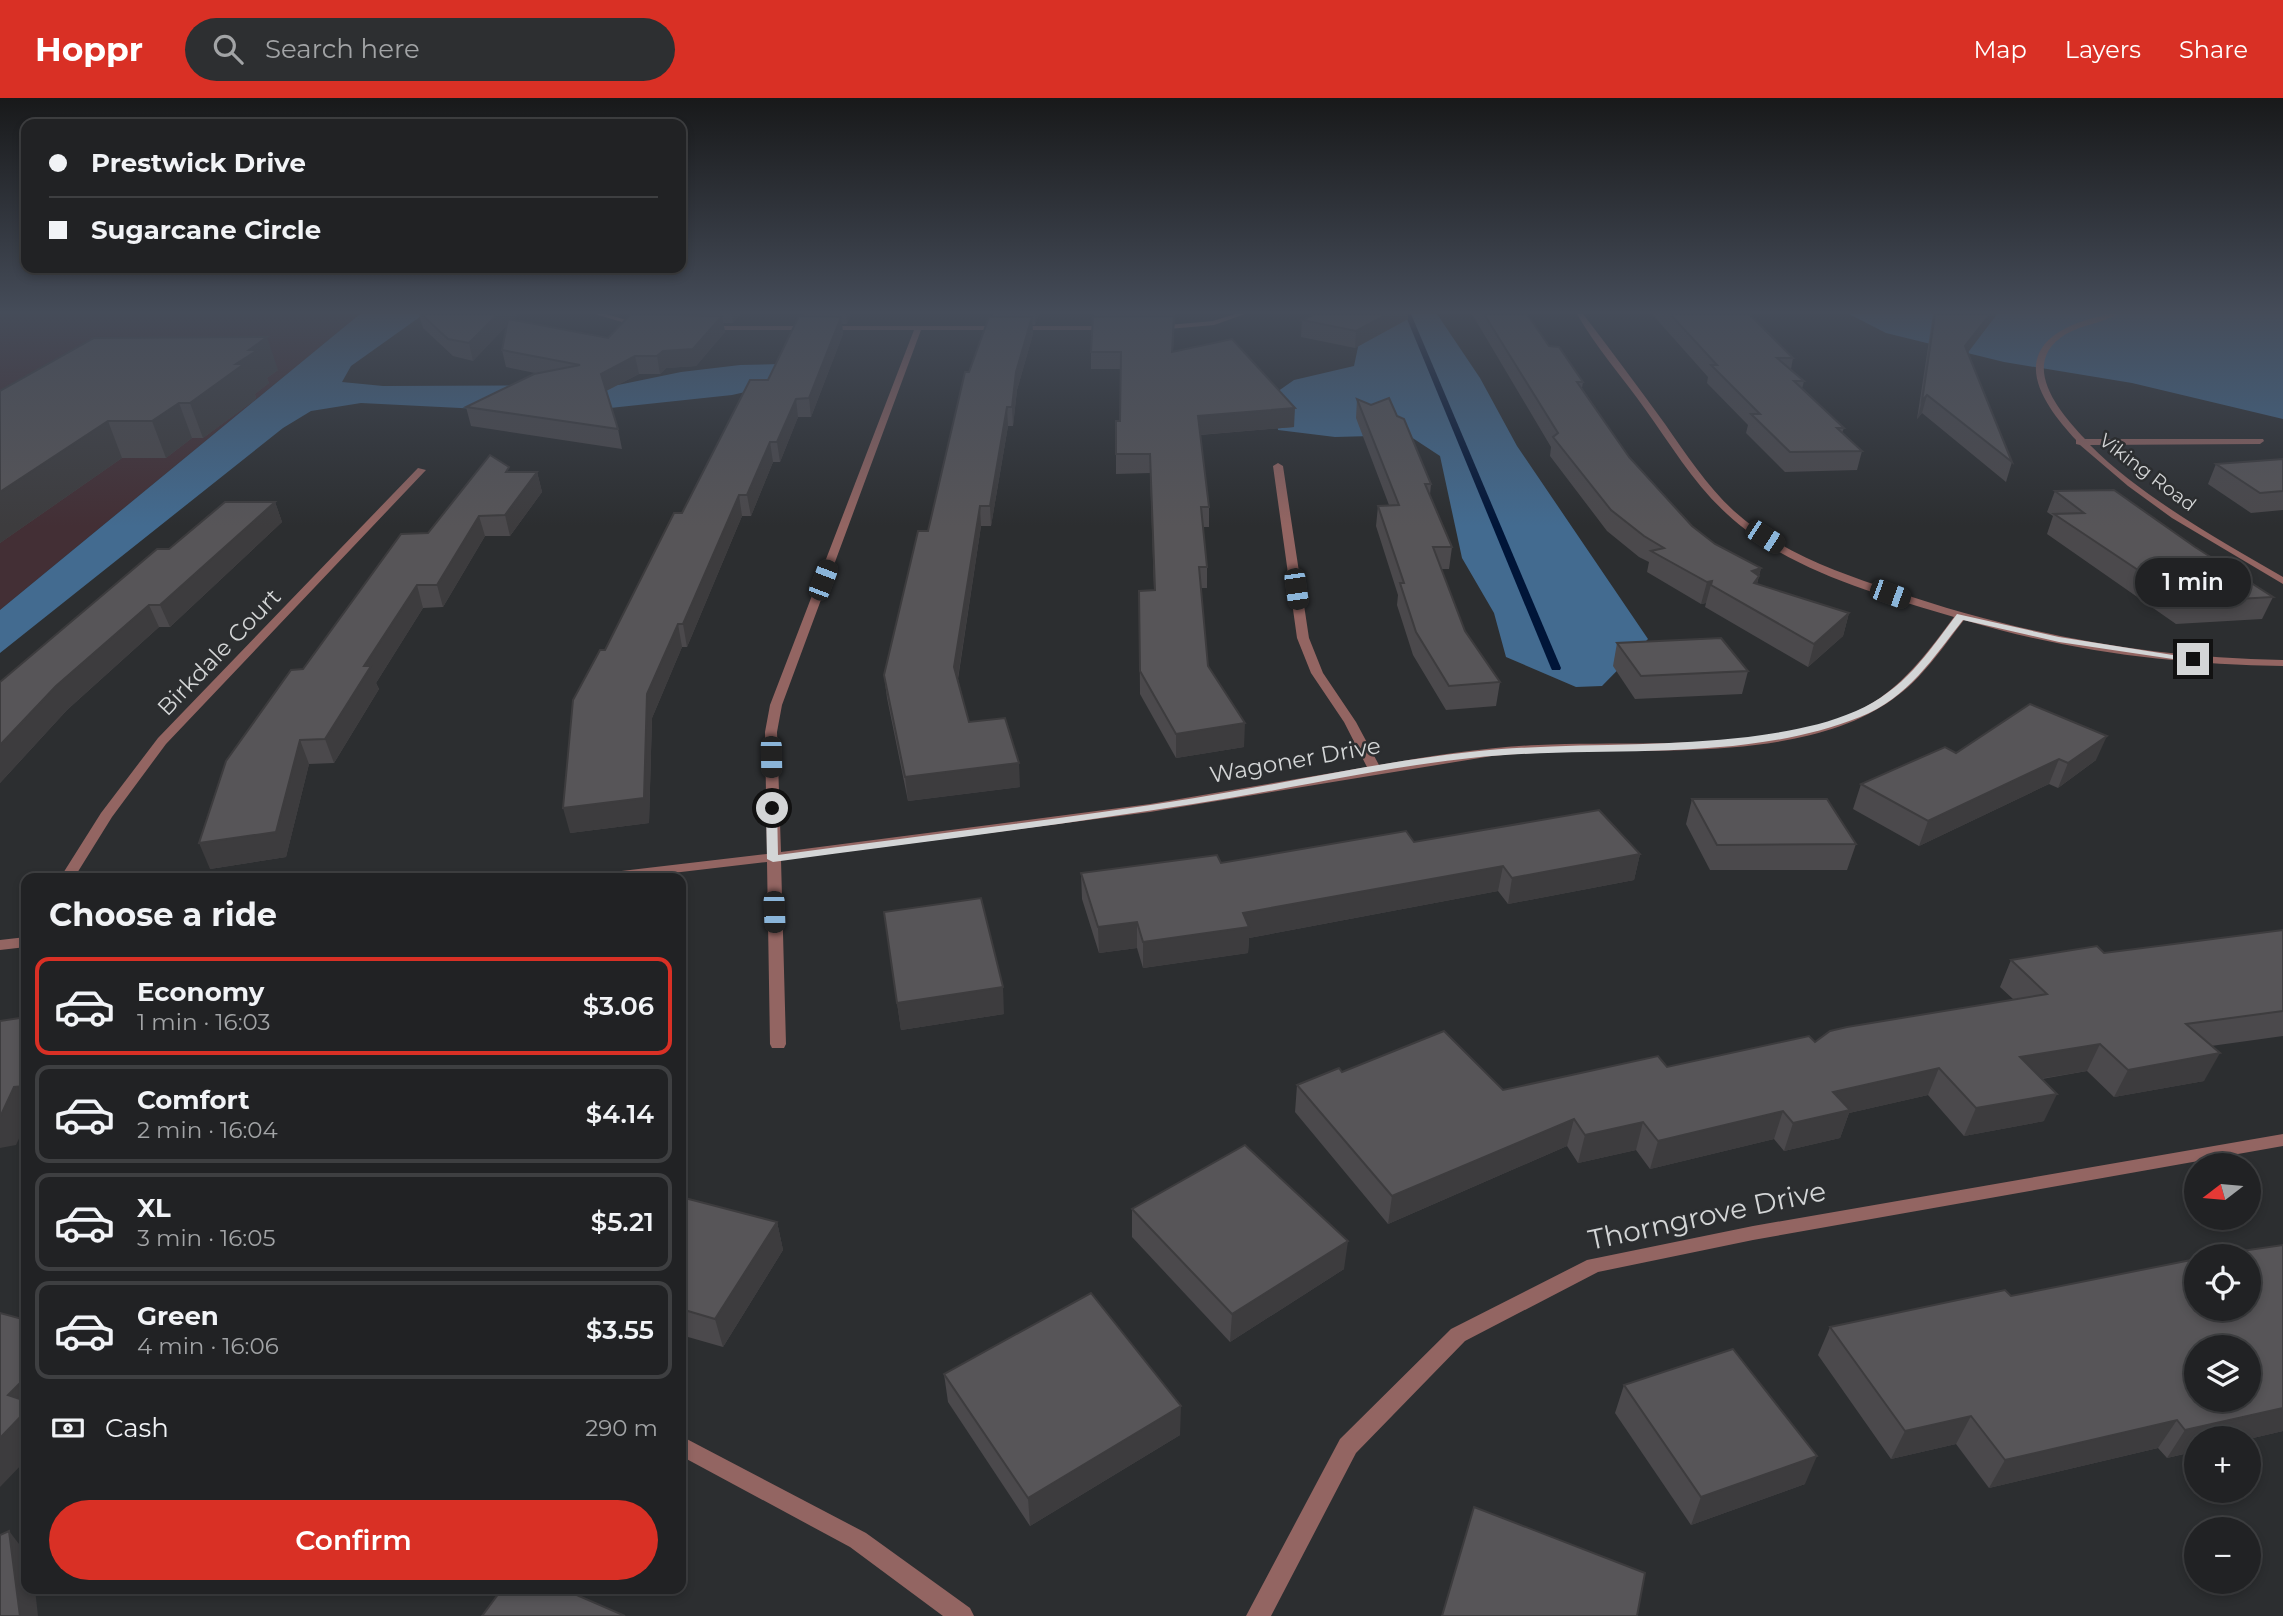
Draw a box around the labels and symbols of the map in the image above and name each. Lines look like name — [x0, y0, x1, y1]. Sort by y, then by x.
street label: Viking Road — [2095, 429, 2201, 516]
car — [1742, 517, 1789, 557]
car — [806, 557, 841, 603]
callout: 1 min — [2135, 558, 2251, 606]
car — [1283, 567, 1310, 611]
car — [1867, 577, 1914, 611]
street label: Birkdale Court — [151, 583, 287, 721]
route end — [2177, 643, 2209, 675]
street label: Wagoner Drive — [1207, 731, 1383, 789]
car — [761, 736, 782, 778]
route start — [756, 792, 788, 824]
car — [763, 891, 786, 933]
north arrow — [2184, 1153, 2261, 1230]
street label: Thorngrove Drive — [1585, 1173, 1829, 1257]

